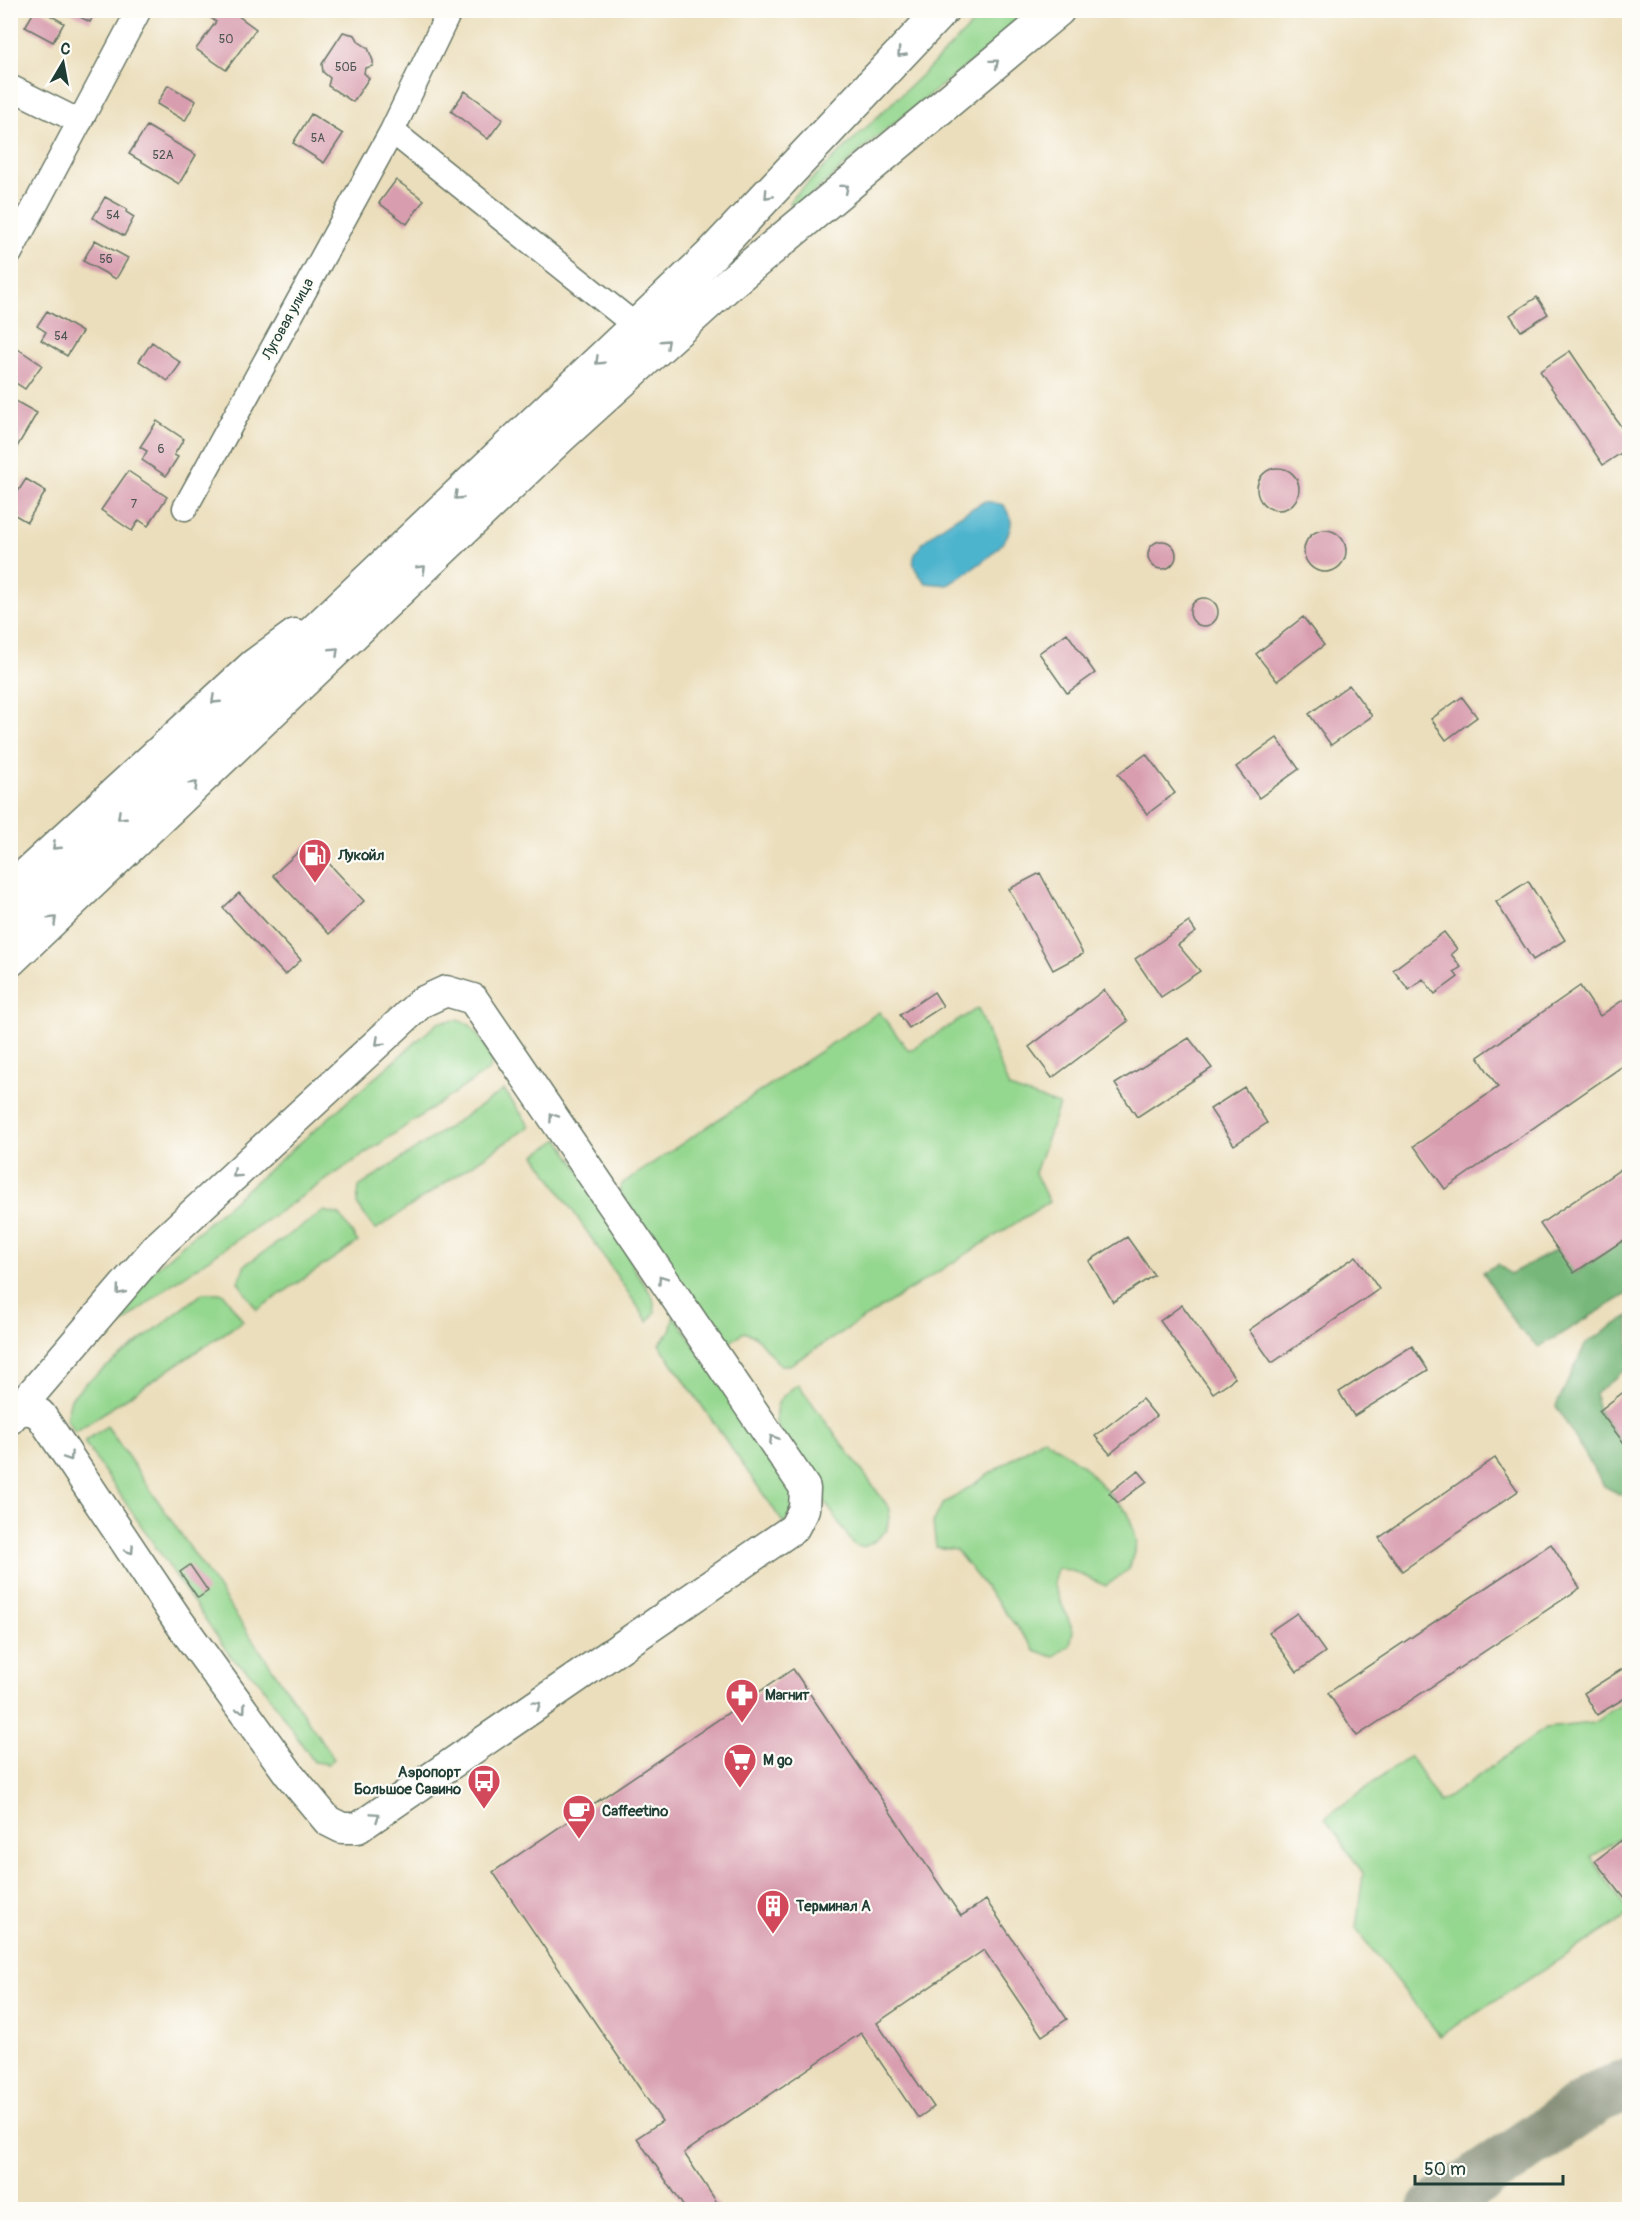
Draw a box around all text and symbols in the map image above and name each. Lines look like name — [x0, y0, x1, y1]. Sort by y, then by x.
house number: 50 — [219, 32, 233, 47]
north arrow — [33, 33, 93, 93]
text: С — [59, 39, 72, 60]
one-way arrow — [898, 46, 909, 57]
one-way arrow — [988, 59, 999, 70]
house number: 50Б — [335, 60, 357, 75]
house number: 5А — [311, 131, 325, 146]
house number: 52А — [152, 148, 174, 163]
one-way arrow — [838, 184, 849, 195]
one-way arrow — [764, 187, 775, 198]
house number: 54 — [106, 208, 120, 223]
house number: 56 — [99, 252, 113, 267]
street label: Луговая улица — [257, 275, 318, 364]
house number: 54 — [54, 329, 68, 344]
one-way arrow — [659, 339, 669, 350]
one-way arrow — [595, 354, 606, 365]
house number: 6 — [158, 442, 165, 457]
one-way arrow — [455, 489, 465, 500]
house number: 7 — [131, 497, 138, 512]
one-way arrow — [415, 565, 425, 576]
one-way arrow — [329, 647, 339, 658]
one-way arrow — [212, 692, 223, 703]
one-way arrow — [187, 782, 198, 793]
one-way arrow — [118, 808, 129, 819]
fuel station icon: Лукойл — [297, 837, 333, 884]
one-way arrow — [53, 839, 63, 850]
place label: Лукойл — [337, 846, 384, 865]
one-way arrow — [45, 916, 56, 927]
one-way arrow — [375, 1035, 386, 1046]
one-way arrow — [549, 1113, 560, 1124]
one-way arrow — [232, 1167, 243, 1178]
one-way arrow — [658, 1275, 669, 1286]
one-way arrow — [116, 1284, 127, 1295]
one-way arrow — [769, 1435, 780, 1446]
one-way arrow — [61, 1451, 72, 1462]
one-way arrow — [123, 1543, 134, 1554]
pharmacy icon: Магнит — [724, 1677, 760, 1724]
place label: Магнит — [765, 1686, 810, 1705]
one-way arrow — [531, 1701, 541, 1713]
one-way arrow — [235, 1703, 246, 1714]
supermarket icon: М go — [722, 1742, 758, 1789]
place label: М go — [763, 1751, 793, 1770]
place label: Аэропорт Большое Савино — [354, 1763, 461, 1799]
bus stop icon: Аэропорт Большое Савино — [466, 1763, 502, 1810]
cafe icon: Caffeetino — [561, 1793, 597, 1840]
place label: Caffeetino — [602, 1802, 668, 1821]
one-way arrow — [370, 1812, 381, 1823]
building icon: Терминал А — [755, 1888, 791, 1935]
place label: Терминал А — [795, 1897, 871, 1916]
scale bar — [1415, 2148, 1564, 2186]
text: 50 m — [1424, 2158, 1466, 2181]

